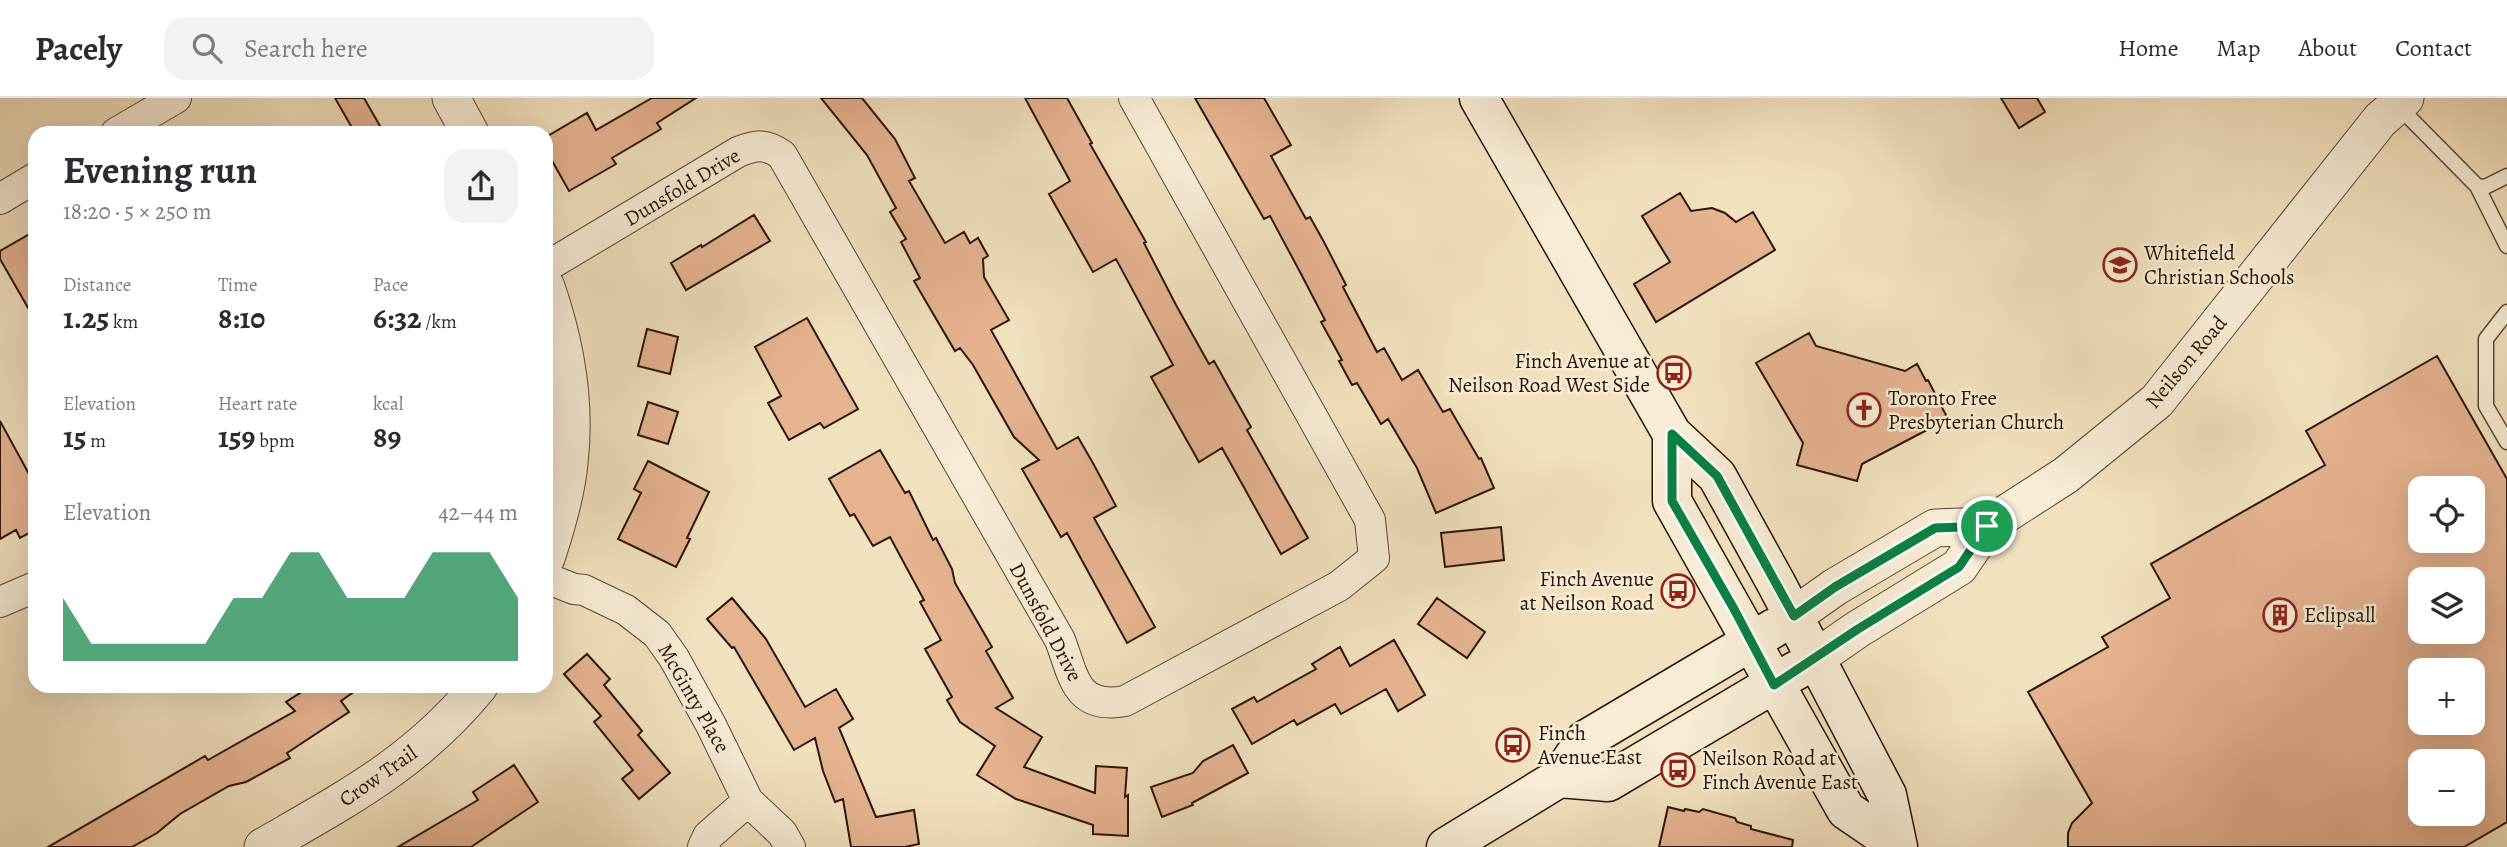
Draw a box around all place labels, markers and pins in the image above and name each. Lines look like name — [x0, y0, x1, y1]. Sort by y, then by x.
place label: Whitefield Christian Schools — [2143, 239, 2294, 291]
school or university icon: Whitefield Christian Schools — [2101, 246, 2139, 284]
place label: Finch Avenue at Neilson Road West Side — [1448, 347, 1650, 399]
bus stop icon: Finch Avenue at Neilson Road West Side — [1655, 354, 1693, 392]
place label: Toronto Free Presbyterian Church — [1888, 384, 2064, 436]
church icon: Toronto Free Presbyterian Church — [1845, 391, 1883, 429]
pin — [1957, 496, 2017, 556]
place label: Finch Avenue at Neilson Road — [1520, 565, 1655, 617]
bus stop icon: Finch Avenue at Neilson Road — [1659, 572, 1697, 610]
building icon: Eclipsall — [2261, 596, 2299, 634]
place label: Eclipsall — [2304, 601, 2375, 629]
place label: Finch Avenue East — [1537, 719, 1642, 771]
bus stop icon: Finch Avenue East — [1494, 726, 1532, 764]
place label: Neilson Road at Finch Avenue East — [1702, 744, 1858, 796]
bus stop icon: Neilson Road at Finch Avenue East — [1659, 751, 1697, 789]

